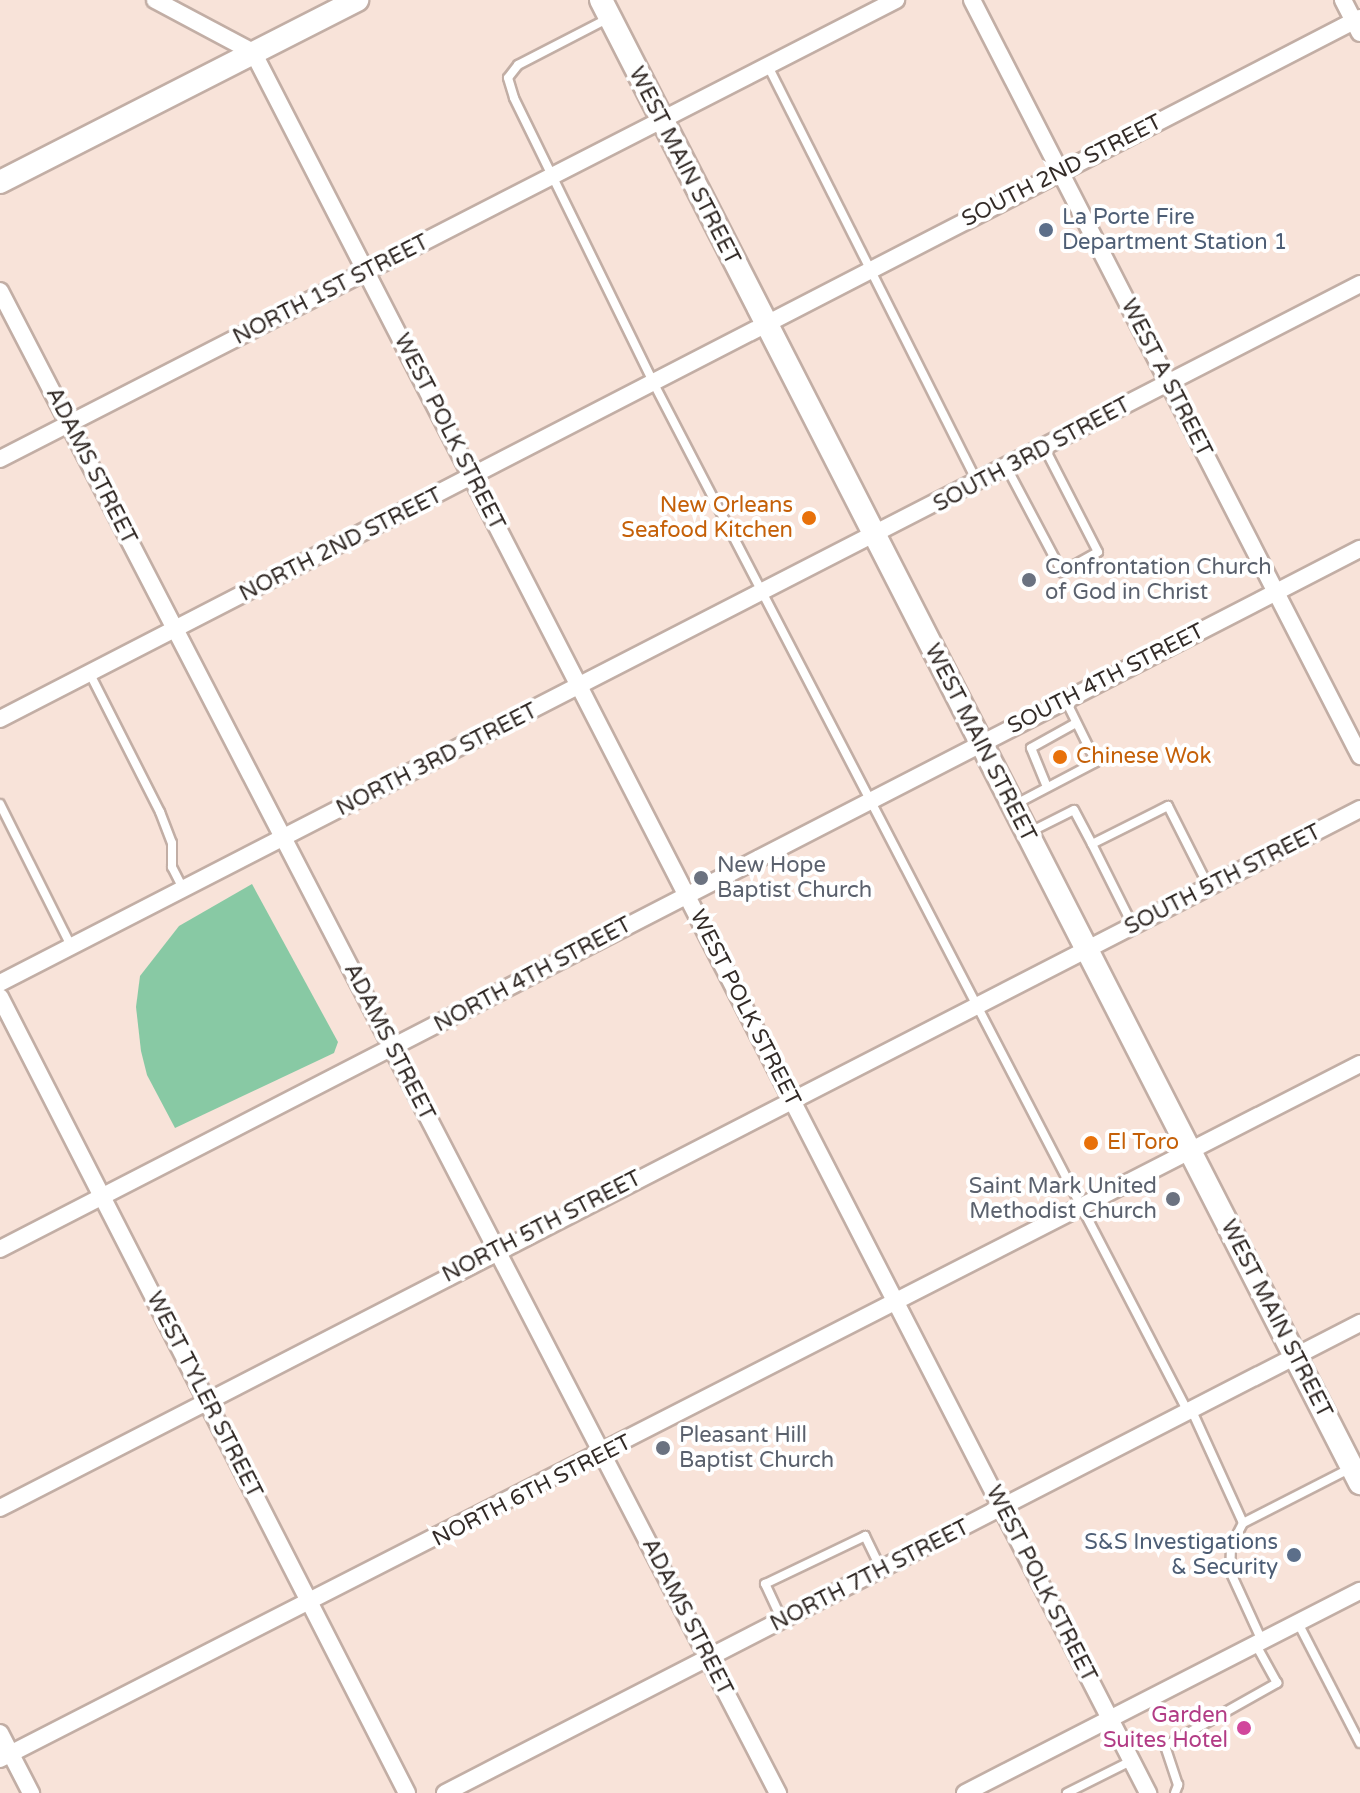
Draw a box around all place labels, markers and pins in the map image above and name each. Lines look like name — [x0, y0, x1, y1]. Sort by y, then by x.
place label: La Porte Fire Department Station 1 — [1062, 204, 1287, 256]
marker: La Porte Fire Department Station 1 — [1037, 221, 1055, 239]
place label: New Orleans Seafood Kitchen — [621, 492, 793, 544]
marker: New Orleans Seafood Kitchen — [800, 509, 818, 527]
place label: Confrontation Church of God in Christ — [1045, 554, 1272, 606]
marker: Confrontation Church of God in Christ — [1020, 571, 1038, 589]
place label: Chinese Wok — [1076, 744, 1211, 770]
marker: Chinese Wok — [1051, 748, 1069, 766]
place label: New Hope Baptist Church — [717, 852, 872, 904]
marker: New Hope Baptist Church — [692, 869, 710, 887]
place label: El Toro — [1107, 1130, 1179, 1156]
marker: El Toro — [1082, 1134, 1100, 1152]
place label: Saint Mark United Methodist Church — [969, 1173, 1157, 1224]
marker: Saint Mark United Methodist Church — [1164, 1190, 1182, 1208]
place label: Pleasant Hill Baptist Church — [679, 1422, 834, 1474]
marker: Pleasant Hill Baptist Church — [654, 1439, 672, 1457]
place label: S&S Investigations & Security — [1084, 1529, 1278, 1580]
marker: S&S Investigations & Security — [1285, 1546, 1303, 1564]
place label: Garden Suites Hotel — [1103, 1702, 1228, 1754]
marker: Garden Suites Hotel — [1235, 1719, 1253, 1737]

